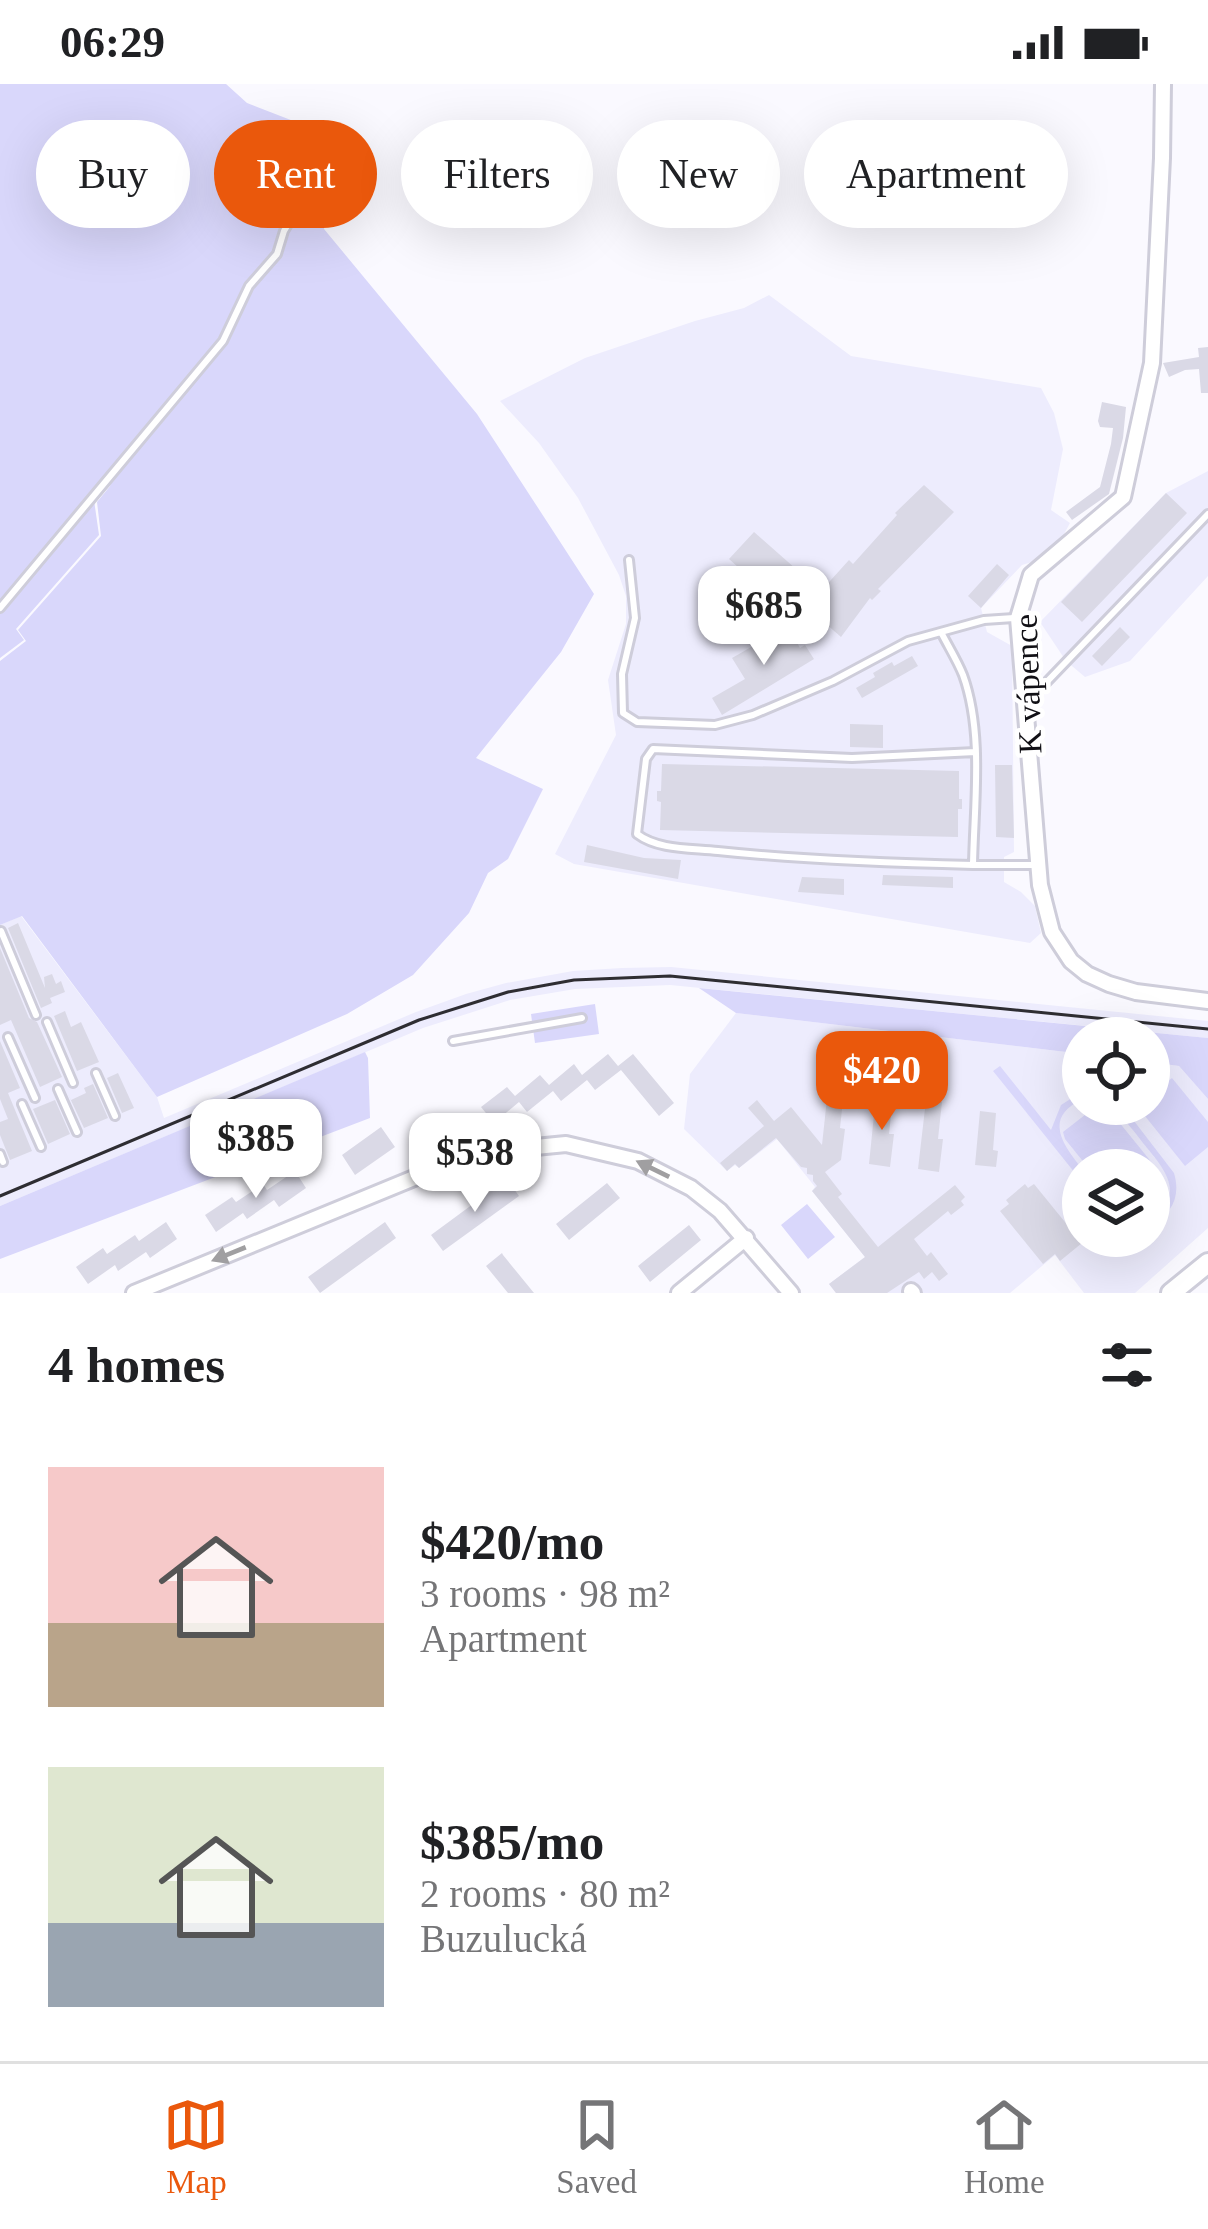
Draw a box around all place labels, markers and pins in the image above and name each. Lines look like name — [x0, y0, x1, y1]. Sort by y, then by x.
pin: $685 — [693, 566, 835, 668]
pin: $420 — [811, 1031, 953, 1133]
pin: $385 — [185, 1099, 327, 1201]
pin: $538 — [404, 1113, 546, 1215]

